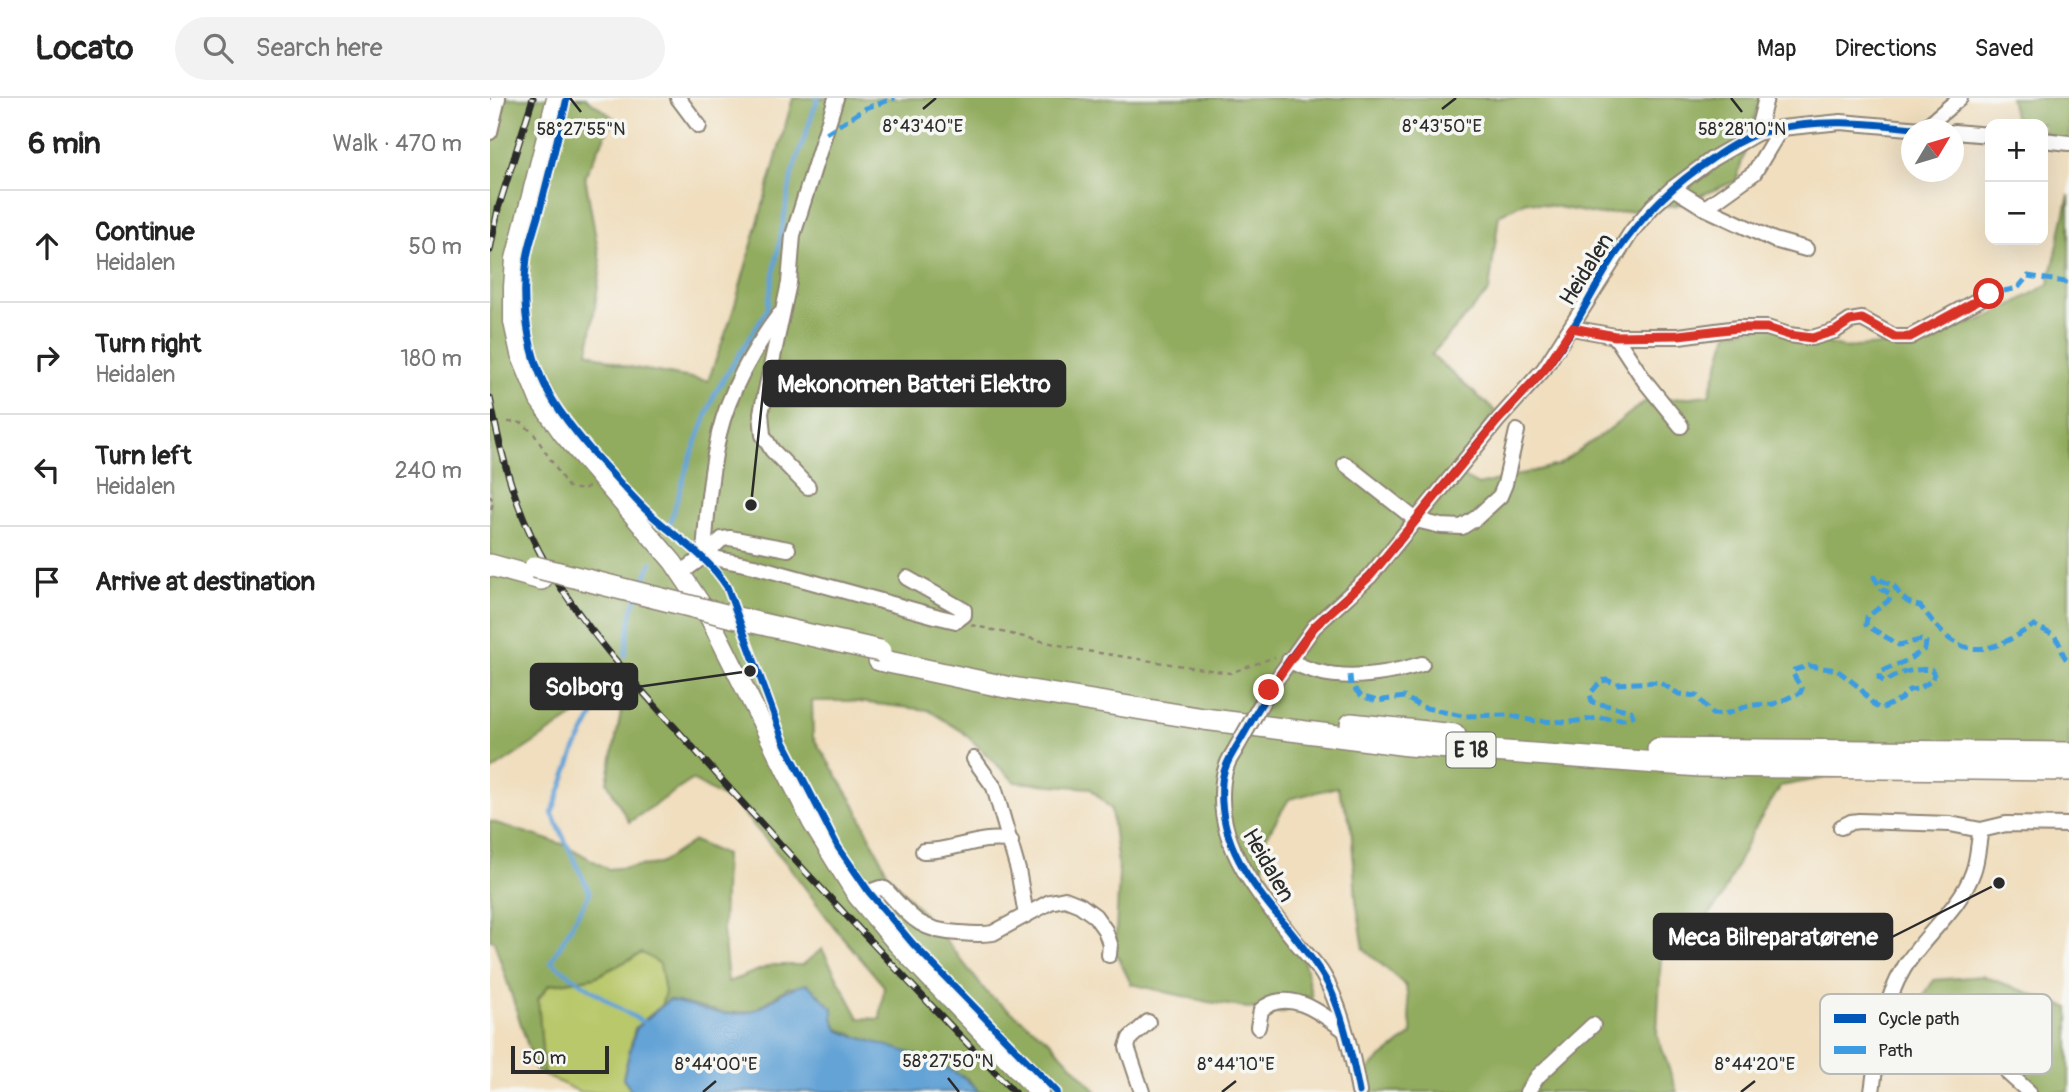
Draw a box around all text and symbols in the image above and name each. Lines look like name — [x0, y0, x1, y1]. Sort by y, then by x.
search box — [175, 17, 665, 80]
text: Locato — [35, 28, 133, 69]
icon: search — [199, 29, 237, 67]
text: Search here — [255, 32, 382, 64]
text: Map — [1757, 34, 1797, 63]
text: Directions — [1835, 34, 1936, 63]
text: Saved — [1974, 34, 2034, 63]
text: 8°43'40"E — [883, 115, 963, 138]
text: 8°43'50"E — [1402, 115, 1482, 138]
text: 58°27'55"N — [537, 118, 625, 141]
text: 58°28'10"N — [1698, 118, 1786, 141]
north arrow — [1901, 119, 1964, 182]
map controls — [1985, 119, 2048, 245]
button: + — [1985, 119, 2048, 182]
text: 6 min — [28, 125, 101, 162]
text: Walk · 470 m — [333, 129, 462, 158]
button: − — [1985, 182, 2048, 245]
text: Continue — [95, 216, 195, 248]
icon: ahead — [28, 227, 66, 265]
street label: Heidalen — [1553, 227, 1620, 311]
text: 50 m — [408, 232, 462, 261]
text: Heidalen — [95, 248, 175, 277]
route start — [1973, 278, 2004, 309]
text: Turn right — [95, 328, 201, 360]
icon: right — [28, 339, 66, 377]
text: 180 m — [400, 344, 462, 373]
text: Heidalen — [95, 360, 175, 389]
callout: Mekonomen Batteri Elektro — [764, 361, 1065, 406]
text: Mekonomen Batteri Elektro — [777, 370, 1051, 399]
text: Turn left — [95, 440, 191, 472]
icon: left — [28, 451, 66, 489]
text: 240 m — [395, 456, 462, 485]
text: Heidalen — [95, 472, 175, 501]
icon: arrive — [28, 563, 66, 601]
text: Arrive at destination — [95, 566, 315, 598]
callout: Solborg — [531, 664, 637, 709]
text: Solborg — [545, 673, 623, 702]
route end — [1253, 674, 1284, 705]
road number: E 18 — [1446, 732, 1496, 768]
street label: Heidalen — [1236, 823, 1301, 907]
callout: Meca Bilreparatørene — [1654, 914, 1892, 959]
text: Meca Bilreparatørene — [1668, 923, 1879, 952]
legend — [1820, 994, 2052, 1074]
text: Cycle path — [1878, 1007, 1959, 1031]
text: Path — [1878, 1039, 1913, 1063]
scale bar — [511, 1043, 609, 1075]
text: 50 m — [522, 1046, 566, 1070]
text: 58°27'50"N — [902, 1050, 994, 1073]
text: 8°44'00"E — [675, 1053, 757, 1076]
text: 8°44'10"E — [1197, 1053, 1275, 1076]
text: 8°44'20"E — [1715, 1053, 1795, 1076]

